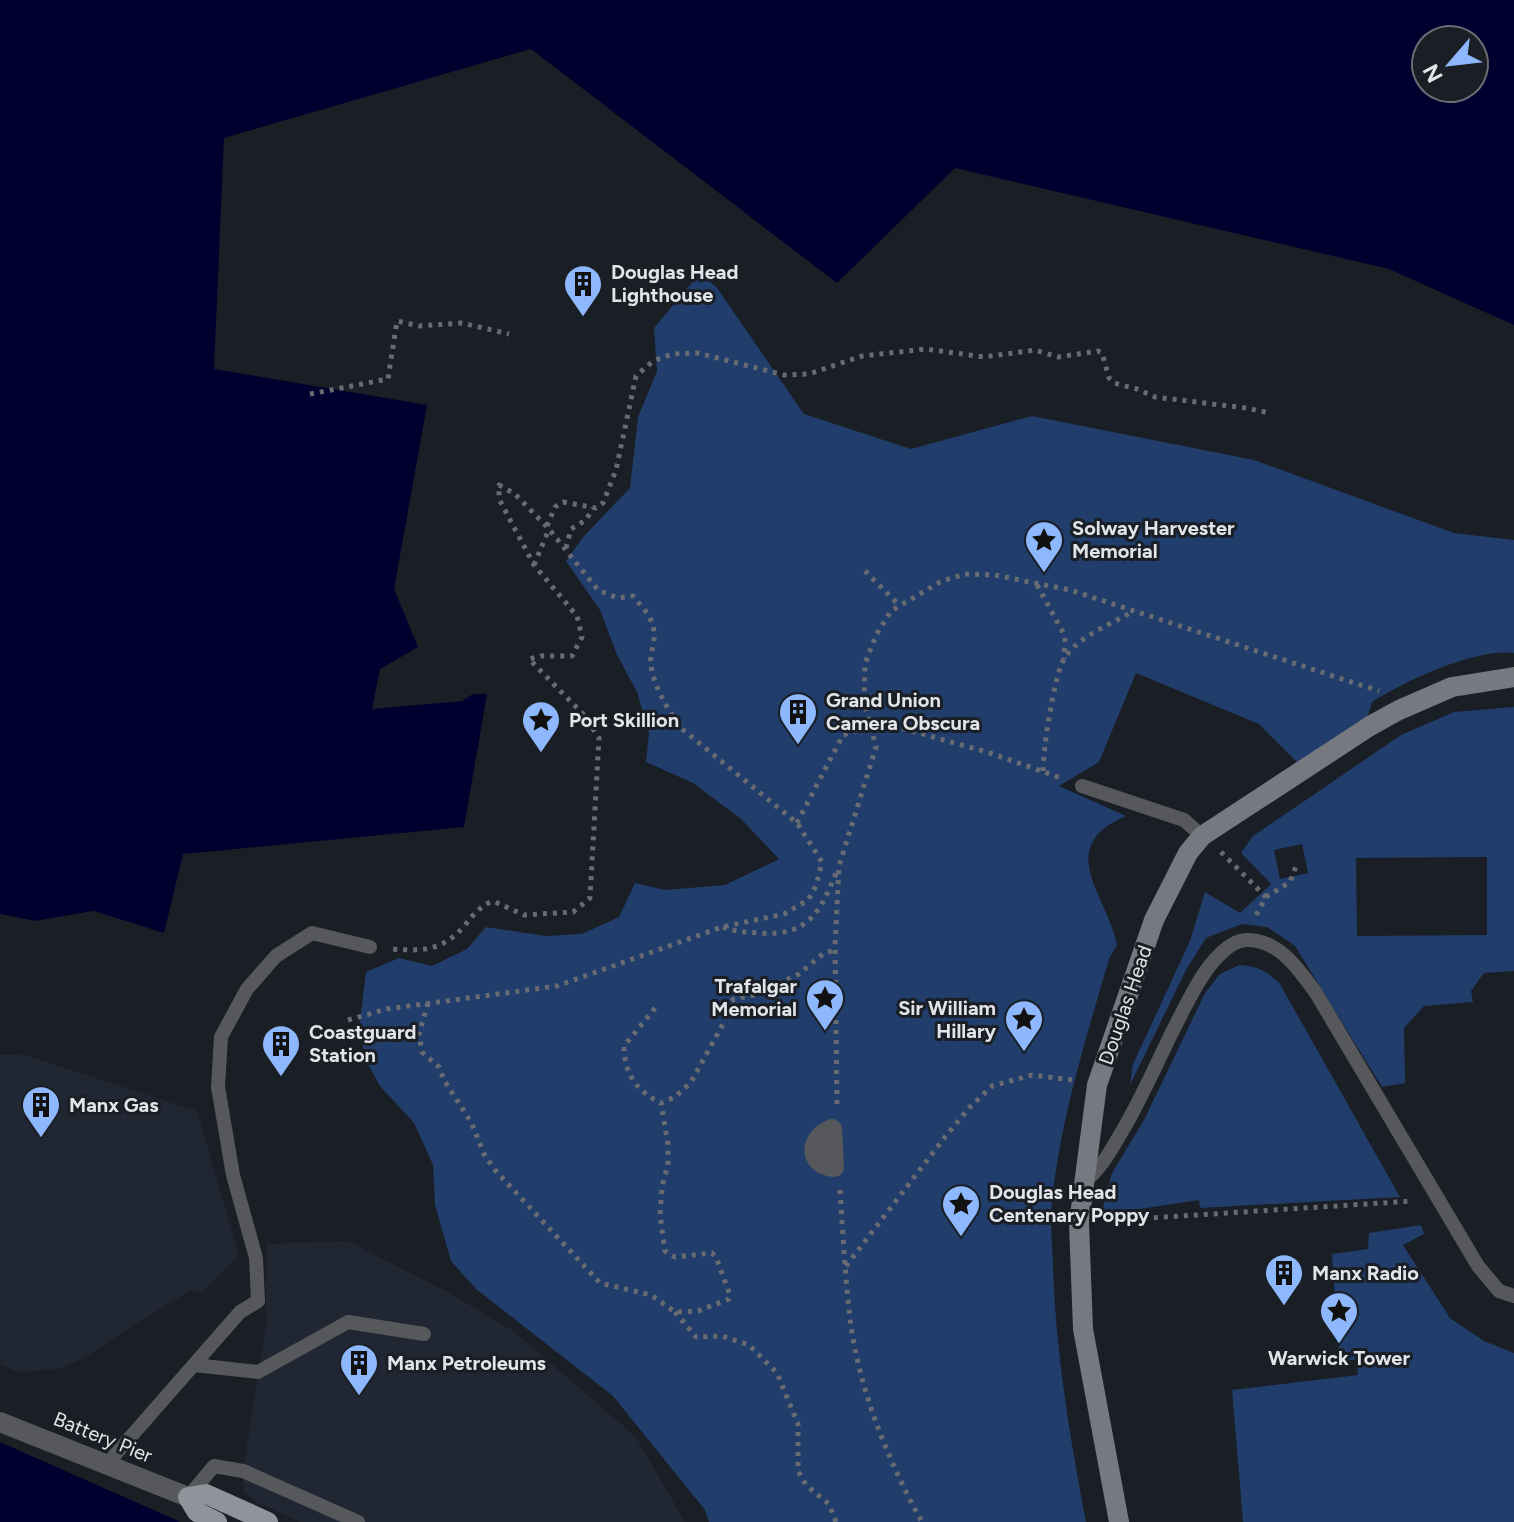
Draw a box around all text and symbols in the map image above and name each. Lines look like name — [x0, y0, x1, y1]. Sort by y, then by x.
north arrow — [1410, 24, 1490, 104]
text: N — [1417, 59, 1449, 87]
place label: Douglas Head Lighthouse — [611, 260, 738, 307]
building icon: Douglas Head Lighthouse — [562, 263, 604, 318]
place label: Solway Harvester Memorial — [1072, 516, 1235, 563]
place icon: Solway Harvester Memorial — [1023, 519, 1065, 574]
place label: Grand Union Camera Obscura — [826, 688, 980, 735]
building icon: Grand Union Camera Obscura — [777, 691, 819, 746]
place icon: Port Skillion — [520, 699, 562, 754]
place label: Port Skillion — [569, 708, 679, 732]
street label: Douglas Head — [1093, 942, 1157, 1068]
place label: Trafalgar Memorial — [711, 974, 797, 1021]
place icon: Trafalgar Memorial — [804, 977, 846, 1032]
place label: Sir William Hillary — [898, 996, 996, 1043]
place icon: Sir William Hillary — [1003, 998, 1045, 1053]
place label: Coastguard Station — [309, 1020, 416, 1067]
building icon: Coastguard Station — [260, 1023, 302, 1078]
building icon: Manx Gas — [20, 1084, 62, 1139]
place label: Manx Gas — [69, 1093, 158, 1117]
place label: Douglas Head Centenary Poppy — [989, 1180, 1150, 1227]
place icon: Douglas Head Centenary Poppy — [940, 1183, 982, 1238]
building icon: Manx Radio — [1263, 1252, 1305, 1307]
place label: Manx Radio — [1312, 1261, 1419, 1285]
place icon: Warwick Tower — [1318, 1290, 1360, 1345]
building icon: Manx Petroleums — [338, 1342, 380, 1397]
place label: Warwick Tower — [1268, 1346, 1410, 1370]
place label: Manx Petroleums — [387, 1351, 546, 1375]
street label: Battery Pier — [50, 1406, 156, 1468]

